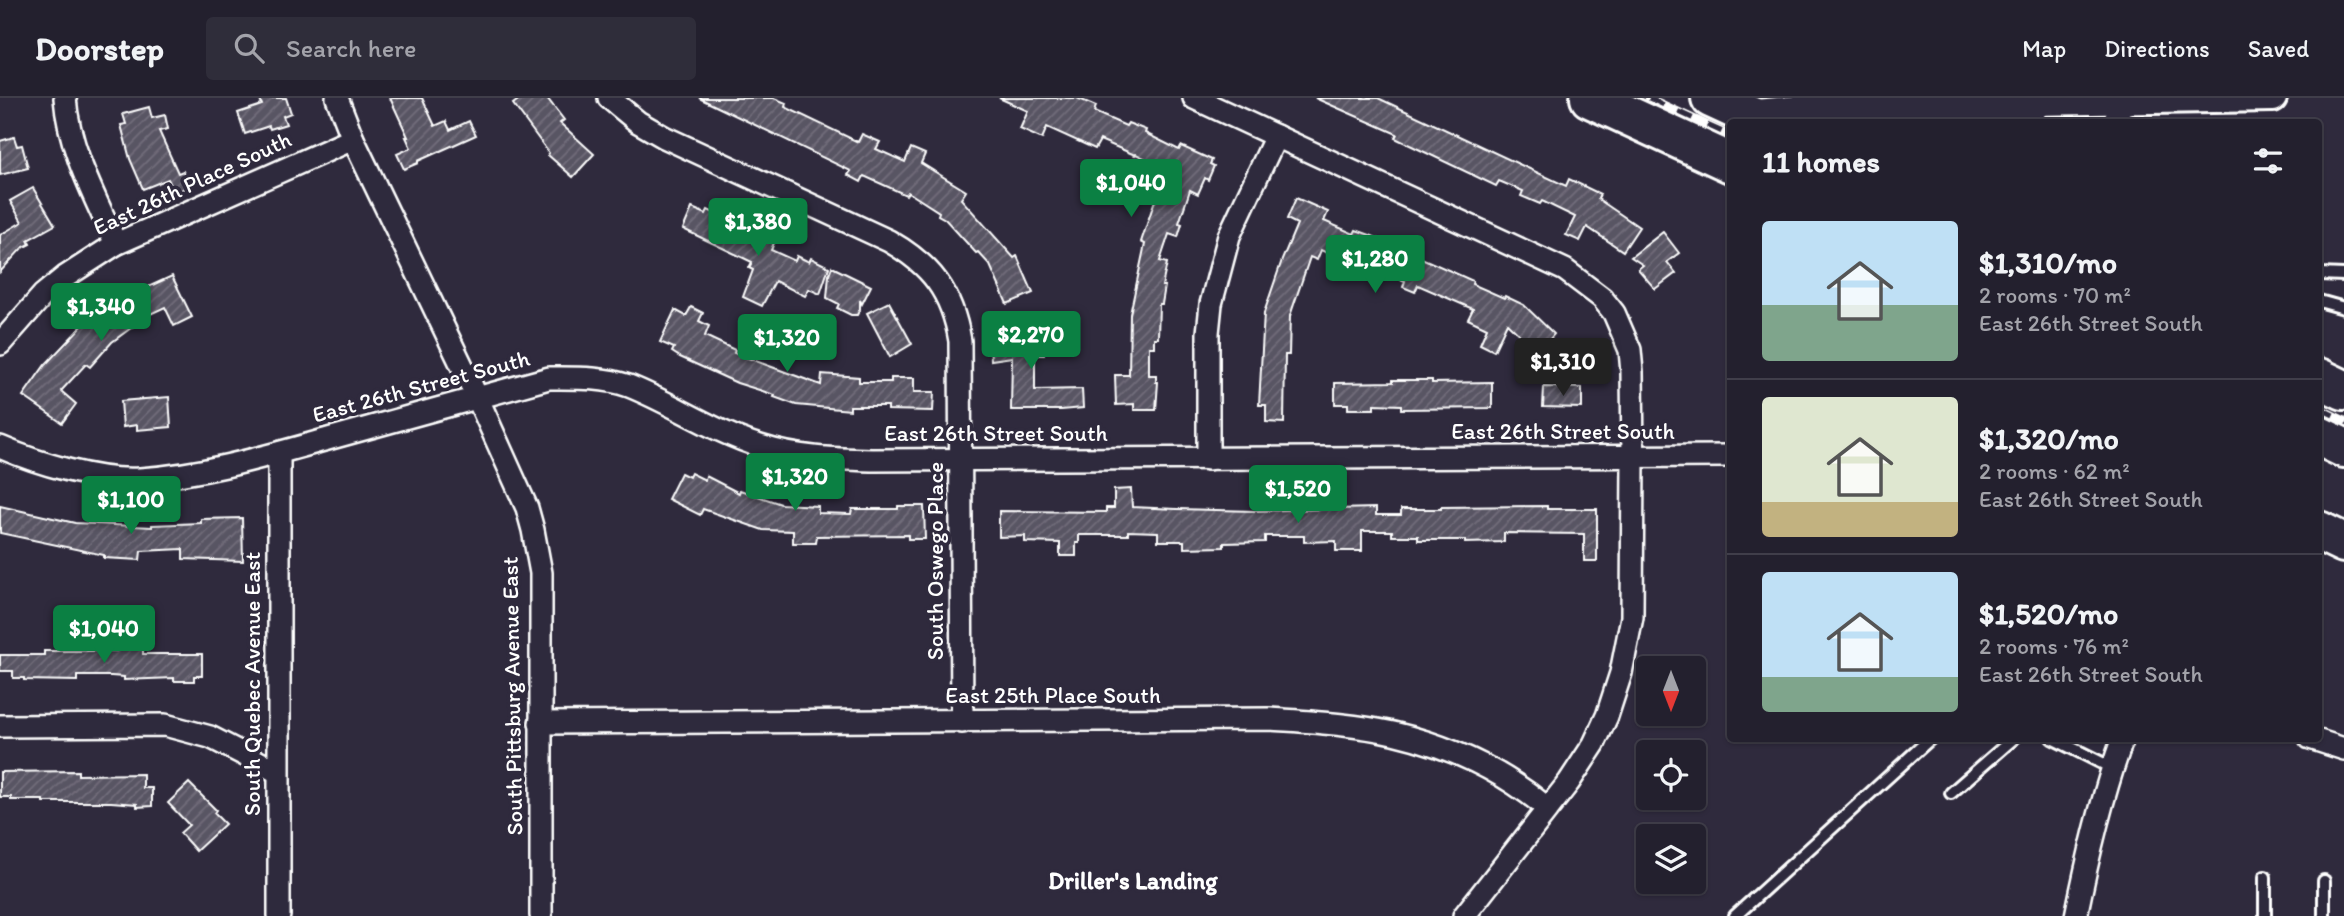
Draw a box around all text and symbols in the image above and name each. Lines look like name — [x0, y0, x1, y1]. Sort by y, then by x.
search box — [206, 17, 696, 80]
text: Doorstep — [35, 29, 164, 68]
icon: search — [230, 29, 268, 67]
text: Search here — [286, 32, 416, 64]
text: Map — [2022, 34, 2066, 63]
text: Directions — [2104, 34, 2210, 63]
text: Saved — [2248, 34, 2309, 63]
street label: East 26th Place South — [88, 125, 296, 241]
icon: filters — [2249, 142, 2287, 180]
text: 11 homes — [1762, 143, 1880, 180]
pin: $1,040 — [1074, 159, 1188, 219]
text: $1,040 — [1096, 168, 1166, 196]
pin: $1,380 — [701, 198, 815, 258]
text: $1,380 — [724, 207, 792, 235]
pin: $1,280 — [1318, 236, 1432, 295]
text: $1,280 — [1342, 244, 1408, 272]
text: $1,310/mo — [1979, 244, 2117, 281]
icon: home — [1818, 249, 1902, 333]
text: 2 rooms · 70 m² — [1979, 281, 2131, 309]
pin: $1,340 — [44, 284, 158, 343]
text: $1,340 — [67, 292, 135, 320]
text: East 26th Street South — [1979, 309, 2203, 337]
pin: $2,270 — [974, 312, 1088, 371]
pin: $1,320 — [730, 314, 844, 374]
text: $2,270 — [998, 320, 1064, 348]
text: $1,320 — [754, 323, 820, 351]
pin: $1,310 — [1506, 338, 1620, 398]
street label: East 26th Street South — [309, 344, 533, 428]
text: $1,310 — [1530, 347, 1596, 375]
street label: East 26th Street South — [1451, 417, 1675, 445]
street label: East 26th Street South — [884, 419, 1108, 447]
text: $1,320/mo — [1979, 420, 2119, 457]
icon: home — [1818, 425, 1902, 509]
pin: $1,320 — [738, 454, 852, 513]
text: 2 rooms · 62 m² — [1979, 457, 2130, 485]
text: $1,320 — [762, 462, 828, 490]
street label: South Oswego Place — [921, 462, 949, 660]
pin: $1,520 — [1241, 466, 1355, 525]
text: $1,520 — [1265, 474, 1331, 502]
pin: $1,100 — [74, 476, 188, 536]
text: $1,100 — [98, 485, 164, 513]
text: East 26th Street South — [1979, 485, 2203, 513]
street label: South Quebec Avenue East — [238, 552, 266, 816]
street label: South Pittsburg Avenue East — [496, 556, 528, 836]
text: $1,520/mo — [1979, 595, 2118, 632]
icon: home — [1818, 600, 1902, 684]
pin: $1,040 — [47, 606, 161, 665]
text: $1,040 — [69, 614, 139, 642]
text: 2 rooms · 76 m² — [1979, 632, 2129, 660]
north arrow — [1636, 656, 1706, 726]
map controls — [1636, 656, 1706, 894]
text: East 26th Street South — [1979, 660, 2203, 688]
street label: East 25th Place South — [945, 681, 1161, 709]
button: locate — [1636, 740, 1706, 810]
button: layers — [1636, 824, 1706, 894]
district label: Driller's Landing — [1048, 866, 1218, 896]

